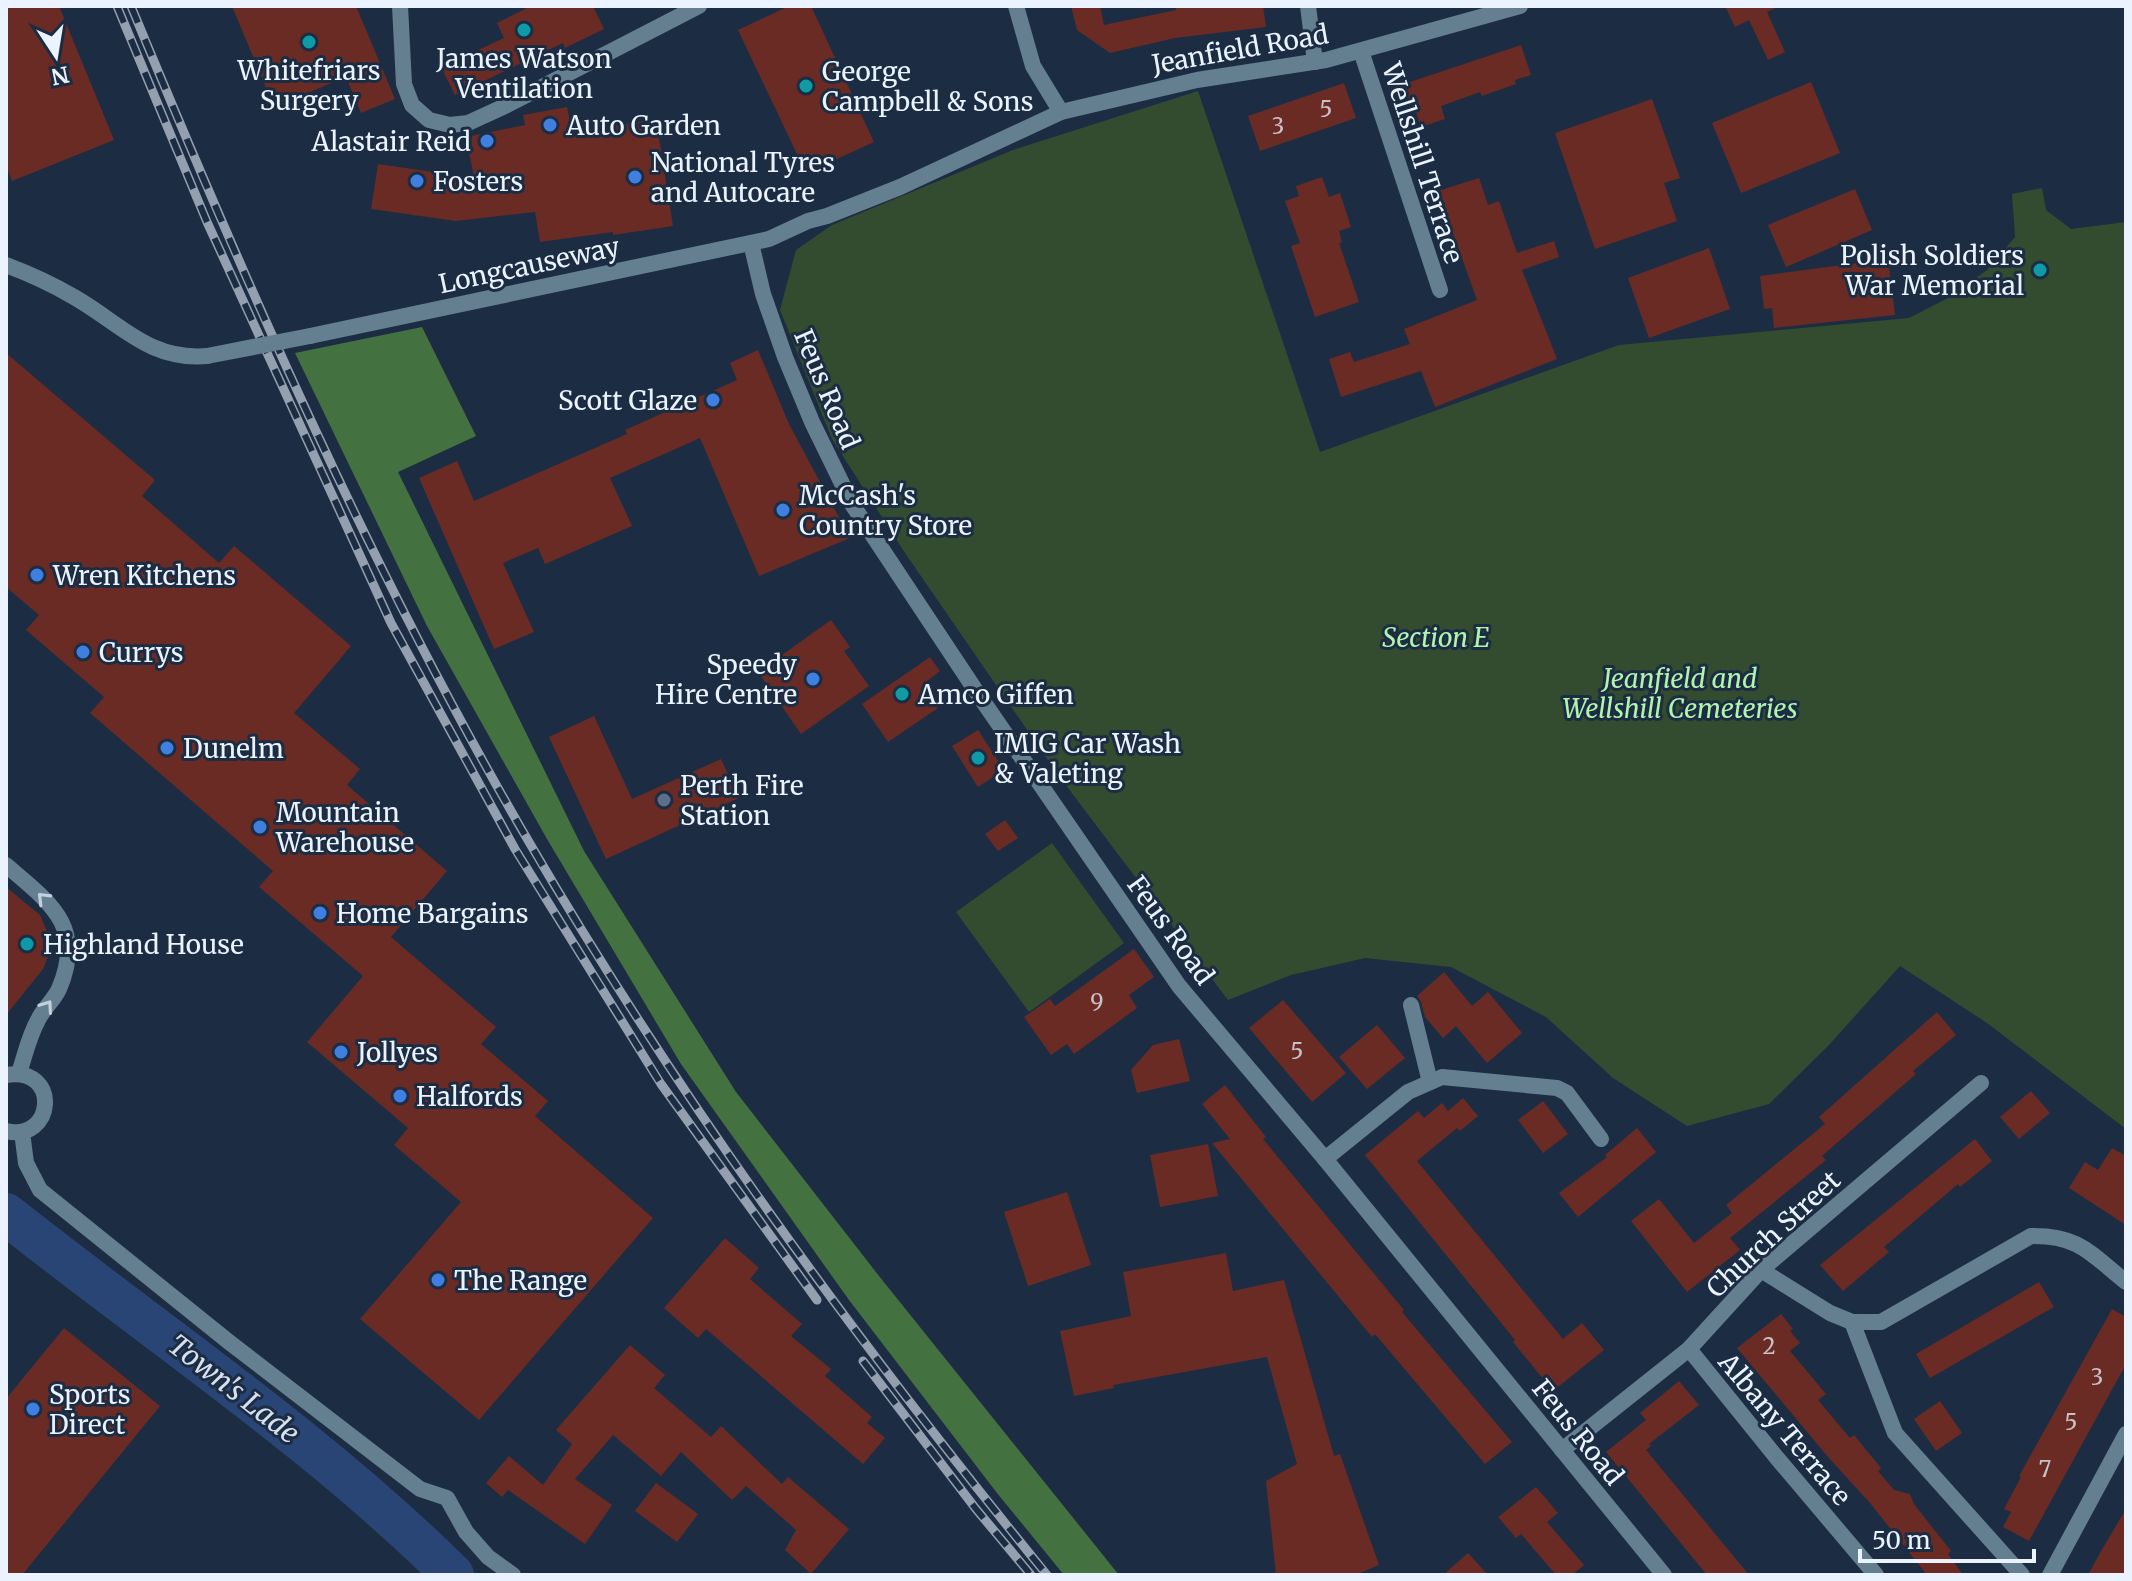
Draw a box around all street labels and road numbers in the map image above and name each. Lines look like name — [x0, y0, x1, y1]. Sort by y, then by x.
street label: Jeanfield Road — [1148, 17, 1331, 81]
street label: Wellshill Terrace — [1375, 57, 1471, 268]
street label: Longcauseway — [436, 230, 623, 300]
street label: Feus Road — [787, 324, 867, 454]
street label: Feus Road — [1120, 869, 1222, 991]
street label: Church Street — [1699, 1164, 1847, 1304]
street label: Albany Terrace — [1711, 1345, 1858, 1512]
street label: Feus Road — [1525, 1372, 1631, 1492]

